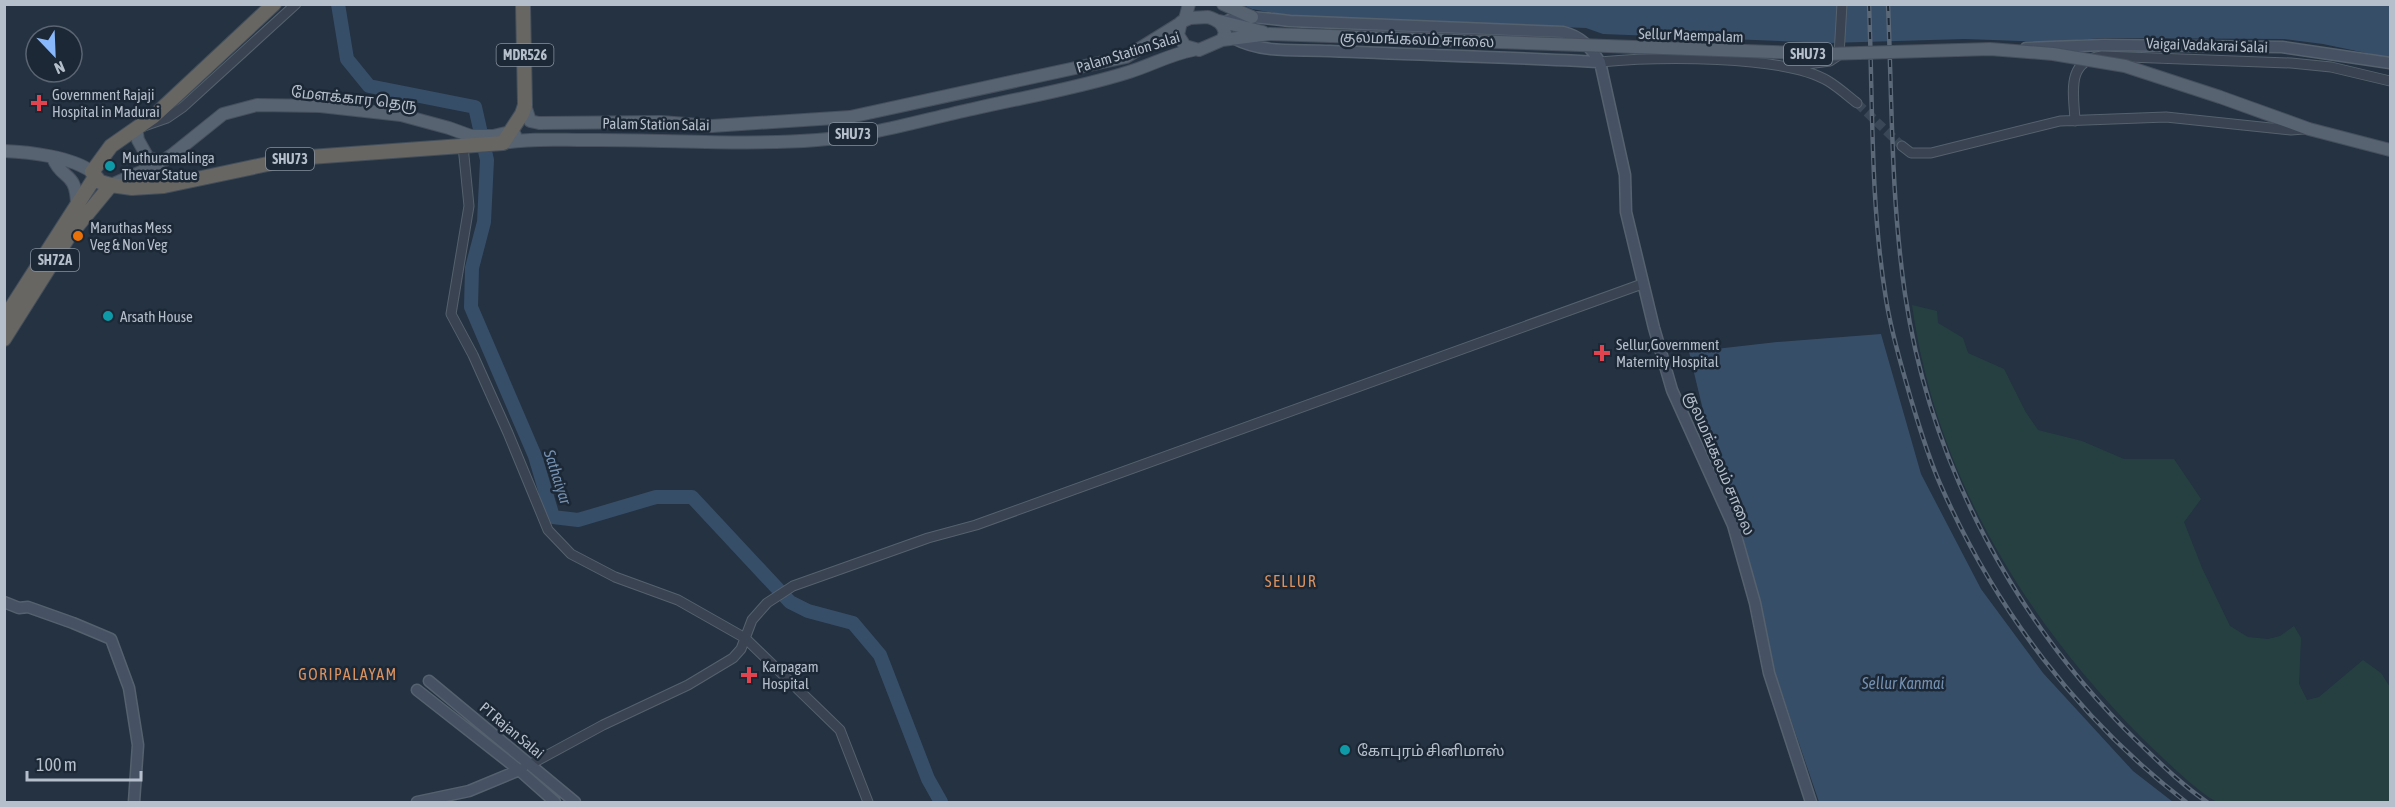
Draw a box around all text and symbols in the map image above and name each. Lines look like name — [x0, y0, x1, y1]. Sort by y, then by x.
north arrow — [24, 24, 84, 84]
street label: Sellur Maempalam — [1638, 25, 1744, 45]
street label: Palam Station Salai — [1074, 28, 1182, 76]
street label: குலமங்கலம் சாலை — [1339, 28, 1495, 52]
street label: Vaigai Vadakarai Salai — [2146, 34, 2268, 56]
road number: SHU73 — [1784, 43, 1832, 65]
road number: MDR526 — [496, 44, 554, 66]
text: N — [52, 58, 68, 78]
street label: மேளக்கார தெரு — [290, 83, 418, 116]
place label: Government Rajaji Hospital in Madurai — [52, 86, 160, 120]
marker: Government Rajaji Hospital in Madurai — [30, 94, 48, 112]
street label: Palam Station Salai — [602, 115, 710, 133]
road number: SHU73 — [829, 123, 877, 145]
road number: SHU73 — [266, 148, 314, 170]
place label: Muthuramalinga Thevar Statue — [122, 149, 215, 183]
marker: Muthuramalinga Thevar Statue — [103, 159, 117, 173]
place label: Maruthas Mess Veg & Non Veg — [90, 219, 172, 253]
marker: Maruthas Mess Veg & Non Veg — [71, 229, 85, 243]
road number: SH72A — [31, 249, 79, 271]
place label: Arsath House — [120, 308, 193, 325]
marker: Arsath House — [101, 309, 115, 323]
place label: Sellur,Government Maternity Hospital — [1616, 336, 1719, 370]
marker: Sellur,Government Maternity Hospital — [1593, 344, 1611, 362]
street label: குலமங்கலம் சாலை — [1680, 388, 1758, 538]
water label: Sathaiyar — [539, 447, 576, 508]
district label: SELLUR — [1265, 572, 1317, 590]
place label: Karpagam Hospital — [762, 658, 818, 692]
district label: GORIPALAYAM — [298, 665, 398, 683]
marker: Karpagam Hospital — [740, 666, 758, 684]
water label: Sellur Kanmai — [1861, 674, 1945, 692]
street label: PT Rajan Salai — [477, 698, 547, 762]
place label: கோபுரம் சினிமாஸ் — [1357, 742, 1504, 760]
marker: கோபுரம் சினிமாஸ் — [1338, 743, 1352, 757]
scale bar — [27, 744, 141, 782]
text: 100 m — [36, 754, 77, 775]

